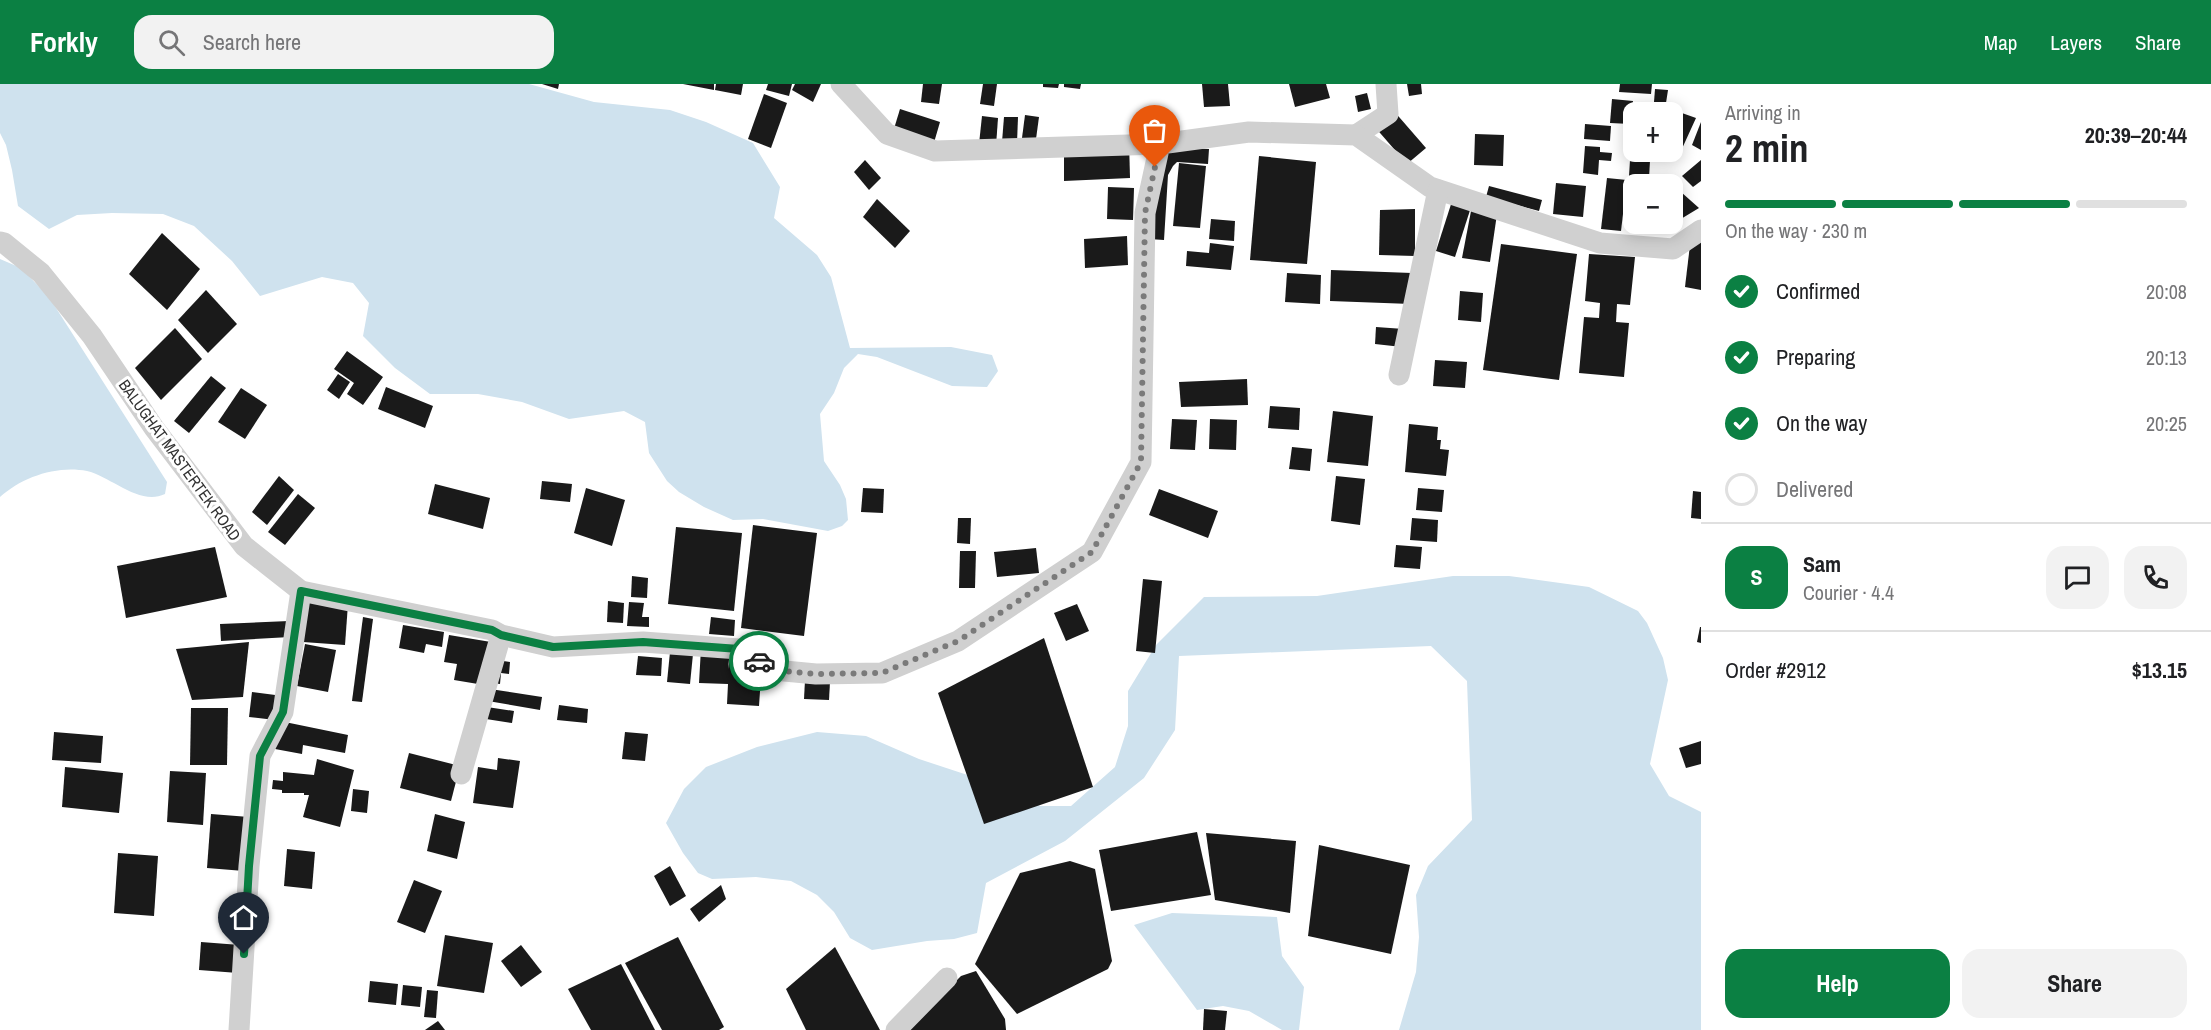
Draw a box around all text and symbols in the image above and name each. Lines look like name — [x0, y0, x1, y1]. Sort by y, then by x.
search box — [134, 15, 554, 69]
text: Forkly — [30, 23, 98, 61]
icon: search — [155, 26, 188, 59]
text: Search here — [203, 27, 301, 57]
text: Map — [1984, 28, 2017, 57]
text: Layers — [2050, 28, 2102, 57]
text: Share — [2135, 28, 2181, 57]
text: Arriving in — [1725, 99, 1801, 126]
map controls — [1623, 102, 1683, 234]
button: + — [1623, 102, 1683, 162]
pin — [1129, 105, 1180, 167]
icon: bag — [1138, 114, 1171, 147]
text: 20:39–20:44 — [2085, 120, 2187, 150]
text: 2 min — [1725, 122, 1809, 174]
button: − — [1623, 174, 1683, 234]
text: On the way · 230 m — [1725, 217, 1867, 244]
icon: check — [1725, 275, 1758, 308]
text: Confirmed — [1776, 276, 1860, 306]
text: 20:08 — [2146, 278, 2187, 305]
icon: check — [1725, 341, 1758, 374]
text: Preparing — [1776, 342, 1855, 372]
text: 20:13 — [2146, 344, 2187, 371]
street label: BALUGHAT MASTERTEK ROAD — [114, 375, 246, 545]
icon: check — [1725, 407, 1758, 440]
text: On the way — [1776, 408, 1867, 438]
text: 20:25 — [2146, 410, 2187, 437]
text: Delivered — [1776, 474, 1853, 504]
button: chat — [2046, 546, 2109, 609]
button: phone — [2124, 546, 2187, 609]
text: Sam — [1803, 549, 1841, 579]
text: S — [1750, 562, 1763, 592]
text: Courier · 4.4 — [1803, 579, 1894, 606]
courier — [729, 631, 789, 691]
icon: car — [743, 645, 776, 678]
text: Order #2912 — [1725, 655, 1826, 685]
text: $13.15 — [2132, 655, 2187, 685]
pin — [218, 892, 269, 954]
icon: home — [227, 901, 260, 934]
button: Help — [1725, 949, 1950, 1018]
button: Share — [1962, 949, 2187, 1018]

